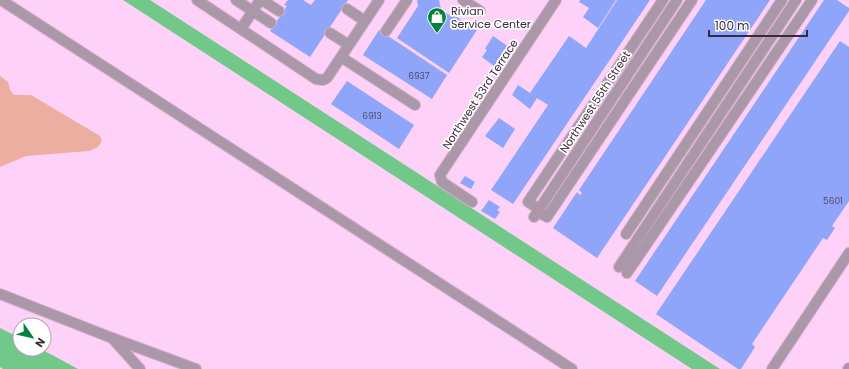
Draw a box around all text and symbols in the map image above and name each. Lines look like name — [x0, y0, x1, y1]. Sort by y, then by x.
place label: Rivian Service Center — [451, 3, 531, 32]
shop icon: Rivian Service Center — [426, 6, 448, 34]
scale bar — [709, 12, 807, 38]
text: 100 m — [715, 17, 749, 34]
street label: Northwest 53rd Terrace — [438, 36, 522, 152]
street label: Northwest 55th Street — [556, 48, 634, 156]
house number: 6937 — [408, 70, 430, 82]
house number: 6913 — [362, 110, 382, 122]
house number: 5601 — [823, 195, 843, 207]
north arrow — [12, 317, 52, 357]
text: N — [31, 335, 49, 350]

